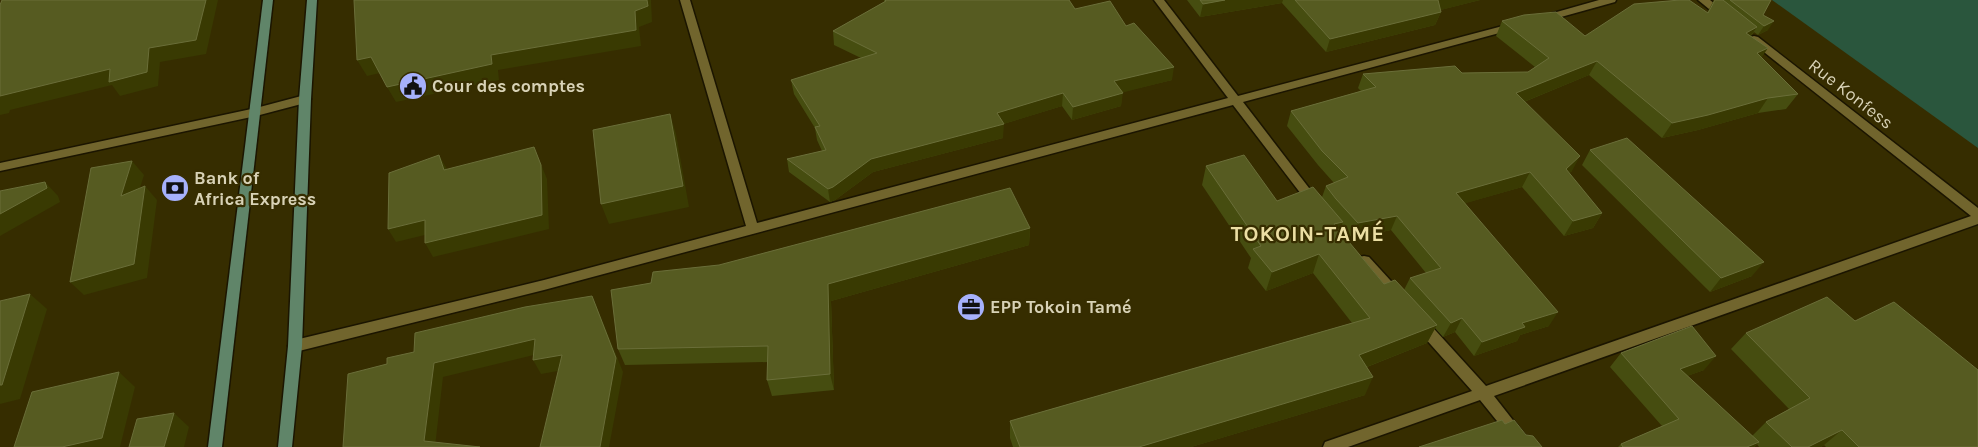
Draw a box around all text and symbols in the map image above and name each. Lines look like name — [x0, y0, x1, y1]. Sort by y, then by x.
street label: Rue Konfess — [1804, 54, 1898, 134]
public building icon: Cour des comptes — [398, 71, 428, 101]
place label: Cour des comptes — [432, 75, 585, 97]
place label: Bank of Africa Express — [194, 167, 316, 210]
bank icon: Bank of Africa Express — [160, 173, 190, 203]
district label: TOKOIN-TAMÉ — [1231, 220, 1385, 247]
office icon: EPP Tokoin Tamé — [956, 292, 986, 322]
place label: EPP Tokoin Tamé — [990, 296, 1132, 318]

